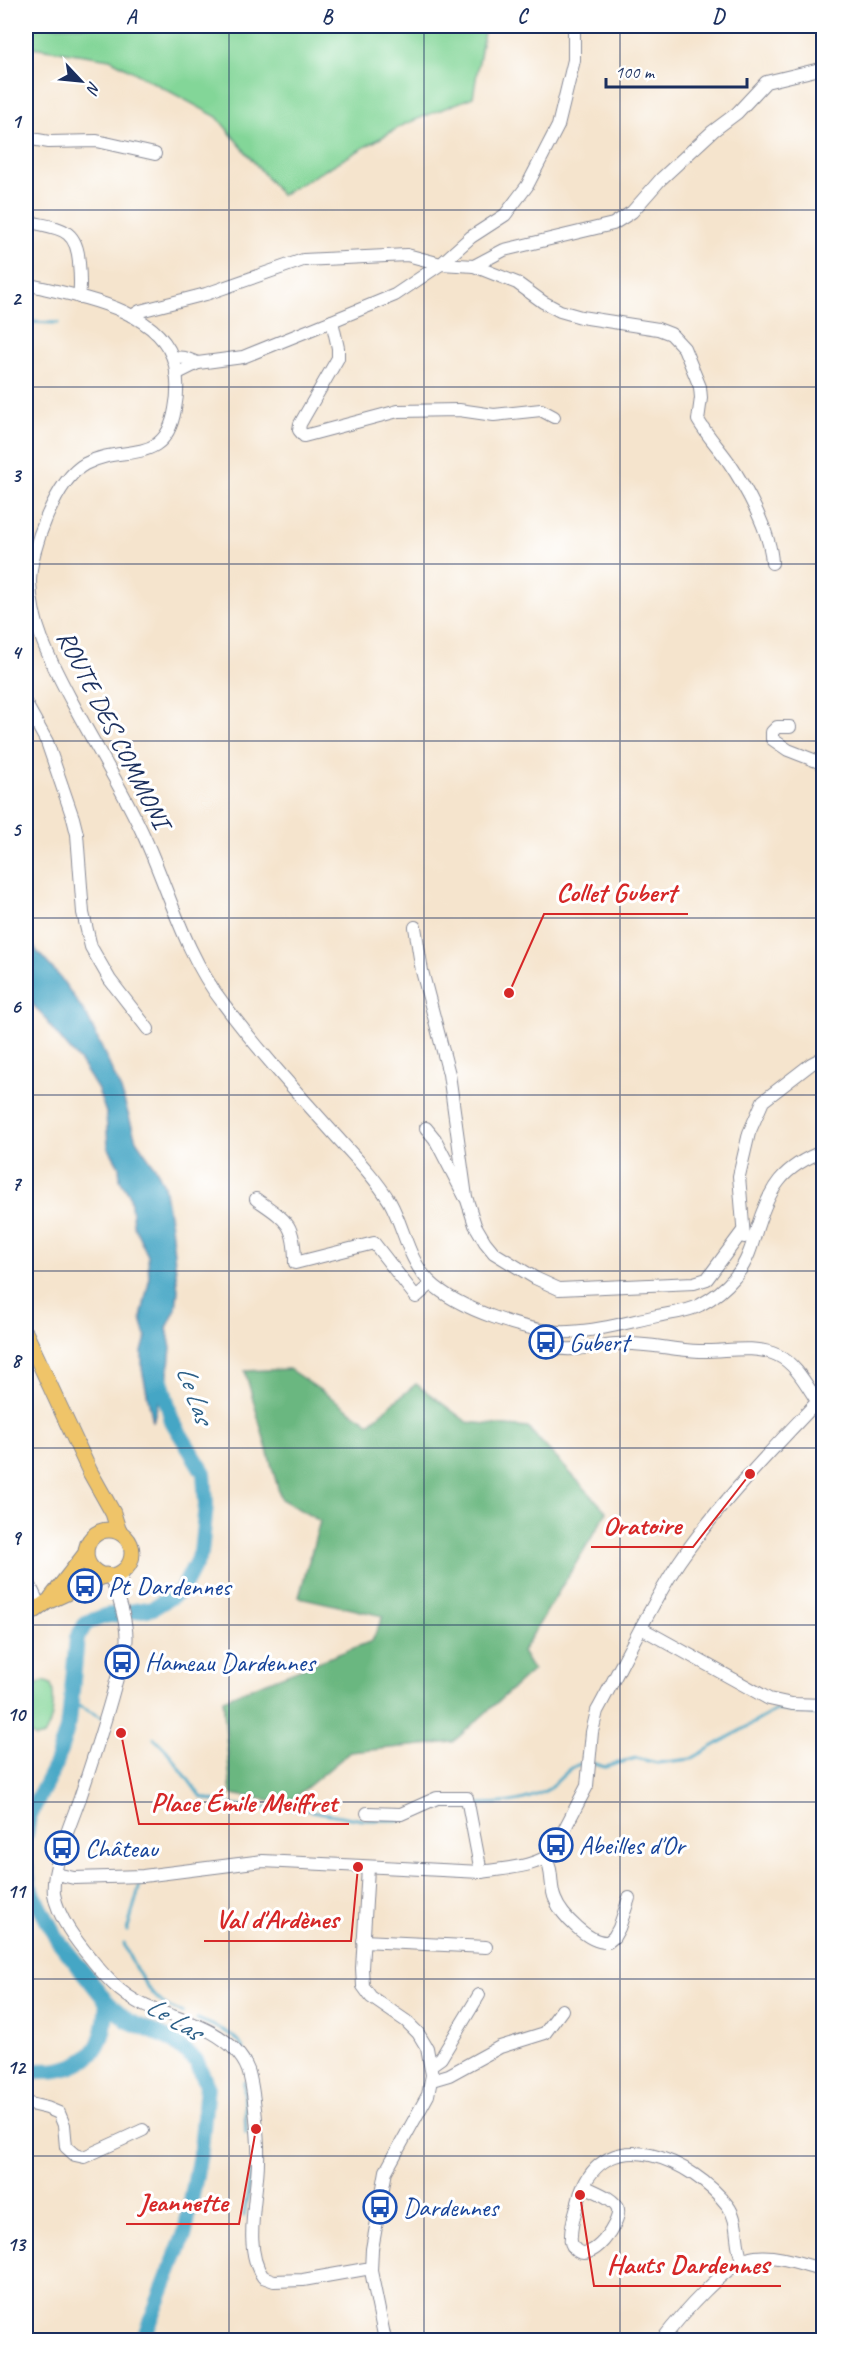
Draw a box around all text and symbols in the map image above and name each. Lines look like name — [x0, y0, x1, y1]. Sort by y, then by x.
text: A — [126, 4, 138, 29]
text: B — [322, 4, 334, 29]
text: C — [517, 4, 529, 29]
text: D — [712, 4, 726, 29]
north arrow — [51, 51, 111, 111]
scale bar — [606, 51, 747, 89]
text: 100 m — [615, 61, 656, 83]
text: N — [81, 78, 105, 99]
text: 1 — [12, 109, 23, 134]
text: 2 — [12, 286, 23, 311]
text: 3 — [12, 463, 23, 488]
street label: ROUTE DES COMMONI — [49, 625, 180, 839]
text: 4 — [12, 640, 24, 665]
text: 5 — [12, 817, 23, 842]
callout: Collet Gubert — [544, 869, 688, 914]
text: Collet Gubert — [556, 875, 680, 909]
text: 6 — [11, 994, 22, 1019]
text: 7 — [12, 1171, 23, 1196]
bus stop icon: Gubert — [528, 1324, 564, 1360]
place label: Gubert — [569, 1326, 632, 1359]
text: 8 — [12, 1348, 24, 1373]
water label: Le Las — [169, 1361, 223, 1432]
callout: Oratoire — [591, 1502, 693, 1547]
text: Oratoire — [603, 1508, 684, 1542]
text: 9 — [12, 1525, 23, 1550]
bus stop icon: Pt Dardennes — [67, 1568, 103, 1604]
place label: Pt Dardennes — [108, 1570, 233, 1603]
bus stop icon: Hameau Dardennes — [104, 1644, 140, 1680]
place label: Hameau Dardennes — [145, 1646, 317, 1679]
text: 10 — [7, 1702, 27, 1727]
callout: Place Émile Meiffret — [139, 1779, 349, 1824]
text: Place Émile Meiffret — [151, 1785, 340, 1819]
bus stop icon: Abeilles d'Or — [538, 1827, 574, 1863]
place label: Abeilles d'Or — [579, 1829, 687, 1862]
bus stop icon: Château — [44, 1830, 80, 1866]
place label: Château — [85, 1832, 159, 1865]
text: 11 — [7, 1879, 27, 1904]
callout: Val d'Ardènes — [204, 1896, 351, 1941]
text: Val d'Ardènes — [215, 1902, 341, 1936]
water label: Le Las — [140, 1988, 212, 2050]
text: 12 — [7, 2055, 27, 2080]
callout: Jeannette — [126, 2179, 239, 2224]
text: Jeannette — [136, 2185, 230, 2219]
bus stop icon: Dardennes — [362, 2189, 398, 2225]
place label: Dardennes — [403, 2191, 500, 2224]
text: 13 — [7, 2232, 27, 2257]
callout: Hauts Dardennes — [594, 2241, 781, 2286]
text: Hauts Dardennes — [607, 2247, 772, 2281]

